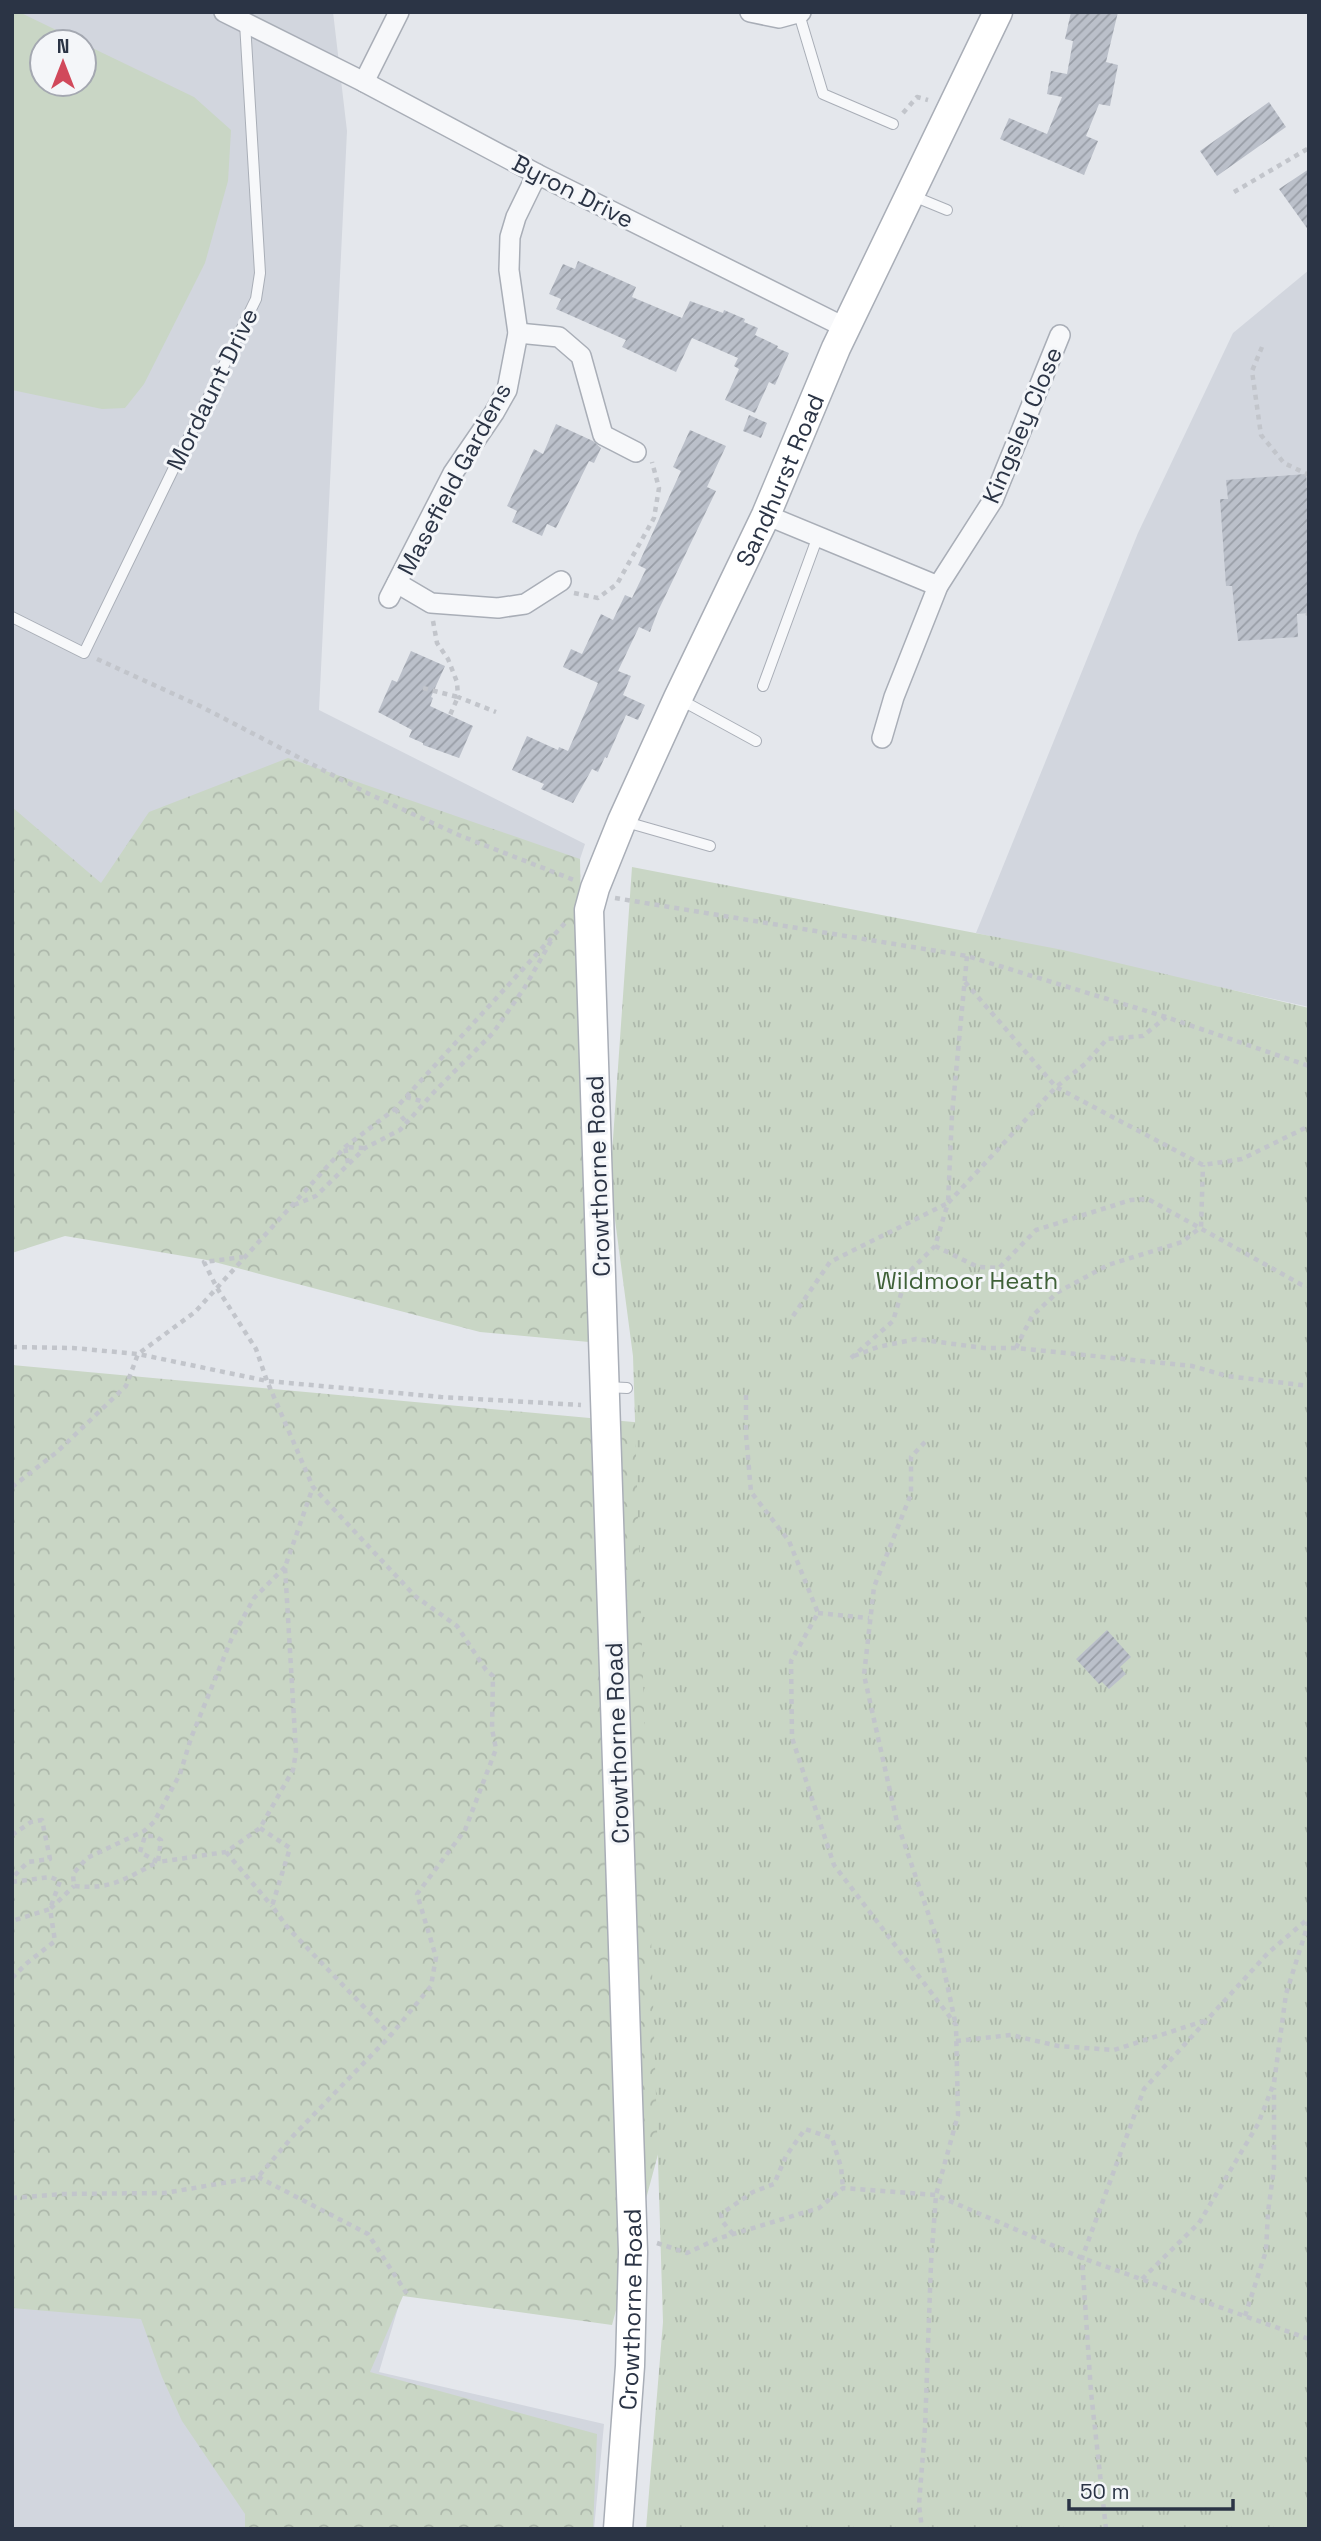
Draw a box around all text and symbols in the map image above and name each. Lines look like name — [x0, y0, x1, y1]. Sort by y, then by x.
north arrow — [28, 28, 98, 98]
text: N — [57, 34, 69, 59]
street label: Byron Drive — [507, 147, 639, 235]
street label: Mordaunt Drive — [159, 303, 265, 475]
street label: Kingsley Close — [975, 342, 1069, 508]
street label: Masefield Gardens — [390, 377, 518, 581]
street label: Sandhurst Road — [728, 389, 831, 571]
street label: Crowthorne Road — [579, 1075, 617, 1277]
park label: Wildmoor Heath — [876, 1265, 1058, 1296]
street label: Crowthorne Road — [598, 1642, 636, 1844]
street label: Crowthorne Road — [611, 2208, 649, 2411]
scale bar — [1069, 2468, 1234, 2512]
text: 50 m — [1080, 2478, 1130, 2505]

